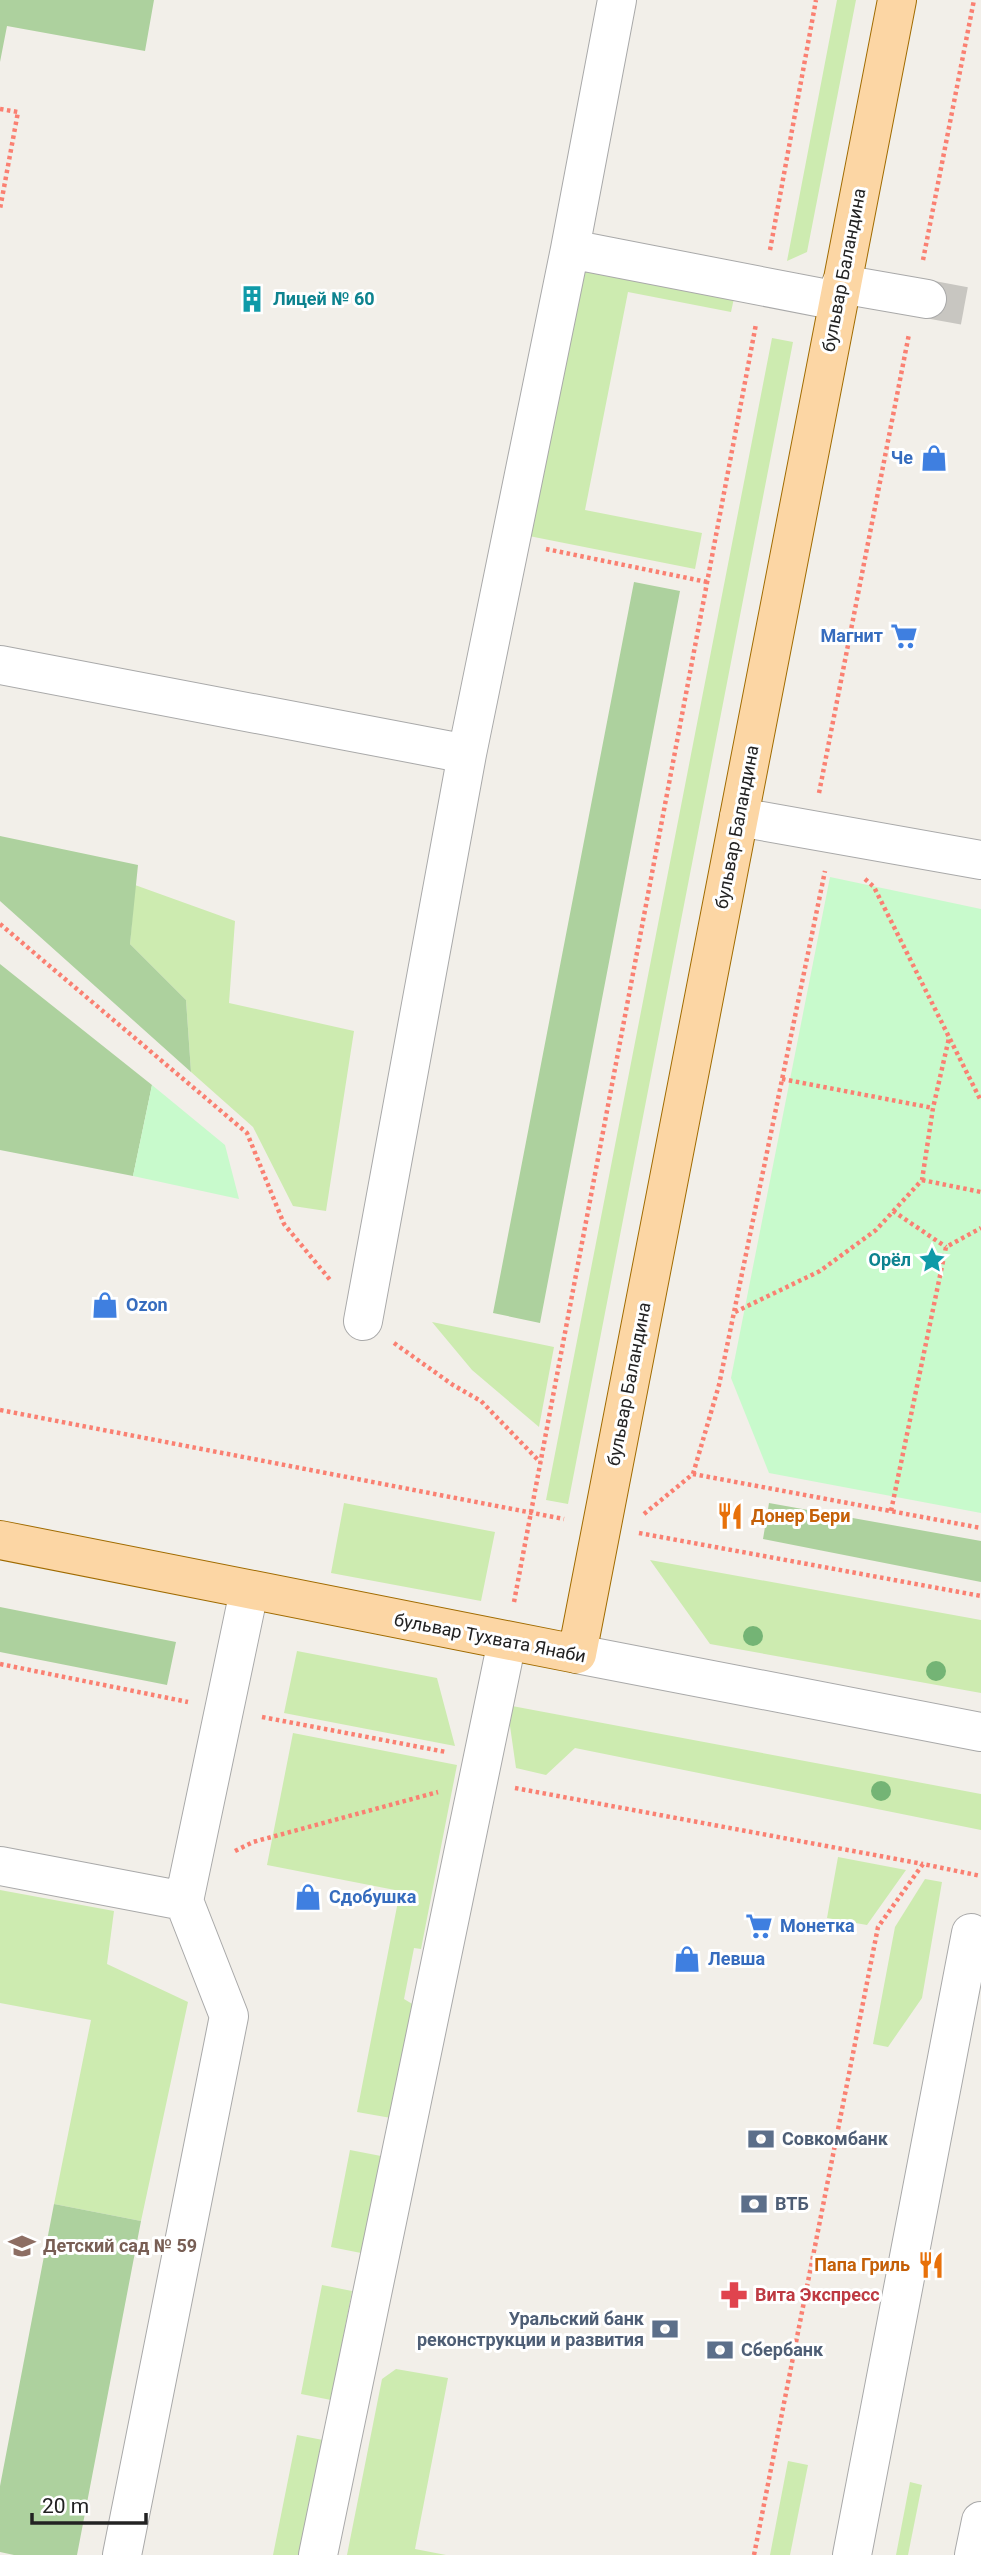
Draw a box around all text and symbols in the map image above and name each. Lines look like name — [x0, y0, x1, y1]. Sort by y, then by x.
street label: бульвар Баландина — [817, 186, 870, 353]
building icon: Лицей № 60 — [237, 284, 267, 314]
place label: Лицей № 60 — [273, 288, 375, 309]
shop icon: Че — [919, 443, 949, 473]
place label: Че — [891, 447, 913, 468]
supermarket icon: Магнит — [889, 621, 919, 651]
place label: Магнит — [820, 625, 883, 646]
street label: бульвар Баландина — [710, 743, 763, 910]
place icon: Орёл — [917, 1245, 947, 1275]
place label: Орёл — [869, 1249, 911, 1270]
shop icon: Ozon — [90, 1290, 120, 1320]
place label: Ozon — [126, 1294, 168, 1315]
street label: бульвар Баландина — [602, 1300, 655, 1467]
restaurant icon: Донер Бери — [715, 1501, 745, 1531]
place label: Донер Бери — [751, 1505, 850, 1526]
street label: бульвар Тухвата Янаби — [393, 1609, 588, 1666]
shop icon: Сдобушка — [293, 1882, 323, 1912]
place label: Сдобушка — [329, 1886, 417, 1907]
supermarket icon: Монетка — [744, 1911, 774, 1941]
place label: Монетка — [780, 1915, 855, 1936]
shop icon: Левша — [672, 1944, 702, 1974]
place label: Левша — [708, 1948, 765, 1969]
bank icon: Совкомбанк — [746, 2124, 776, 2154]
place label: Совкомбанк — [782, 2128, 889, 2149]
bank icon: ВТБ — [739, 2189, 769, 2219]
place label: ВТБ — [775, 2193, 809, 2214]
school or university icon: Детский сад № 59 — [7, 2231, 37, 2261]
place label: Детский сад № 59 — [43, 2235, 197, 2256]
restaurant icon: Папа Гриль — [916, 2250, 946, 2280]
place label: Папа Гриль — [814, 2254, 910, 2275]
pharmacy icon: Вита Экспресс — [719, 2280, 749, 2310]
place label: Вита Экспресс — [755, 2284, 880, 2305]
place label: Уральский банк реконструкции и развития — [417, 2308, 645, 2350]
bank icon: Уральский банк реконструкции и развития — [650, 2314, 680, 2344]
bank icon: Сбербанк — [705, 2335, 735, 2365]
place label: Сбербанк — [741, 2339, 824, 2360]
scale bar — [32, 2482, 145, 2526]
text: 20 m — [42, 2494, 89, 2518]

